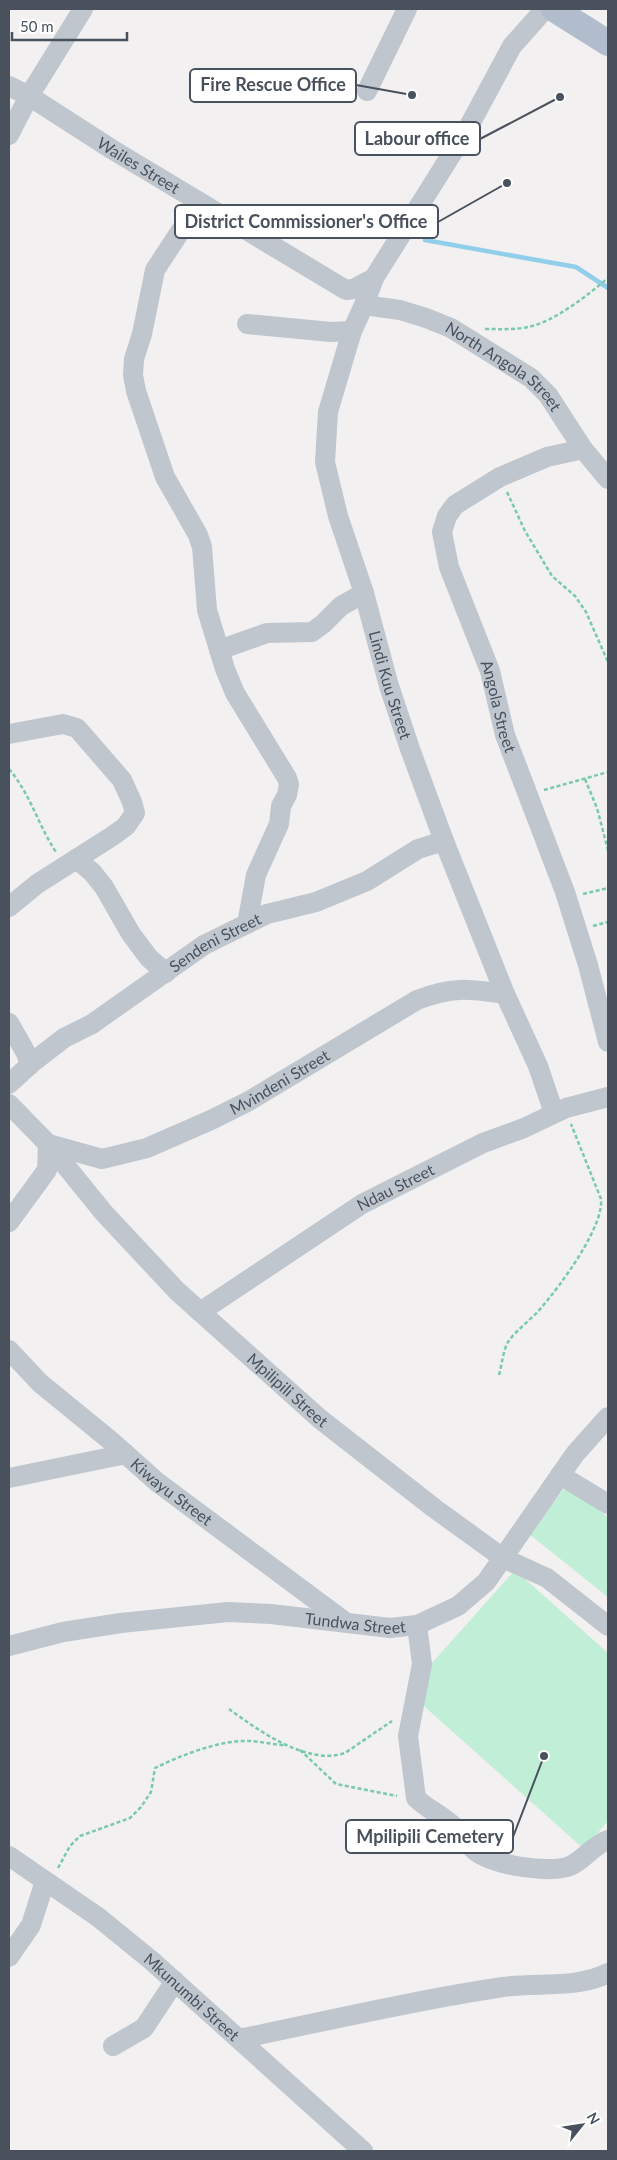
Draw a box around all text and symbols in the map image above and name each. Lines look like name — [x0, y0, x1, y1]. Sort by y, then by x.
scale bar — [12, 10, 128, 42]
text: 50 m — [20, 17, 54, 35]
callout: Fire Rescue Office — [190, 69, 356, 102]
text: Fire Rescue Office — [200, 73, 346, 95]
callout: Labour office — [355, 122, 480, 155]
text: Labour office — [365, 127, 470, 149]
street label: Wailes Street — [94, 133, 184, 197]
callout: District Commissioner's Office — [175, 205, 438, 238]
text: District Commissioner's Office — [185, 210, 428, 232]
street label: North Angola Street — [442, 317, 566, 415]
street label: Lindi Kuu Street — [366, 628, 416, 742]
street label: Angola Street — [477, 657, 521, 755]
street label: Sendeni Street — [165, 908, 264, 976]
street label: Mvindeni Street — [226, 1045, 333, 1118]
street label: Ndau Street — [353, 1159, 437, 1214]
street label: Mpilipili Street — [244, 1349, 332, 1431]
street label: Kiwayu Street — [127, 1453, 217, 1529]
street label: Tundwa Street — [304, 1608, 407, 1637]
callout: Mpilipili Cemetery — [346, 1820, 513, 1853]
text: Mpilipili Cemetery — [356, 1825, 504, 1847]
street label: Mkunumbi Street — [140, 1948, 244, 2044]
north arrow — [557, 2100, 607, 2150]
text: N — [584, 2109, 604, 2127]

